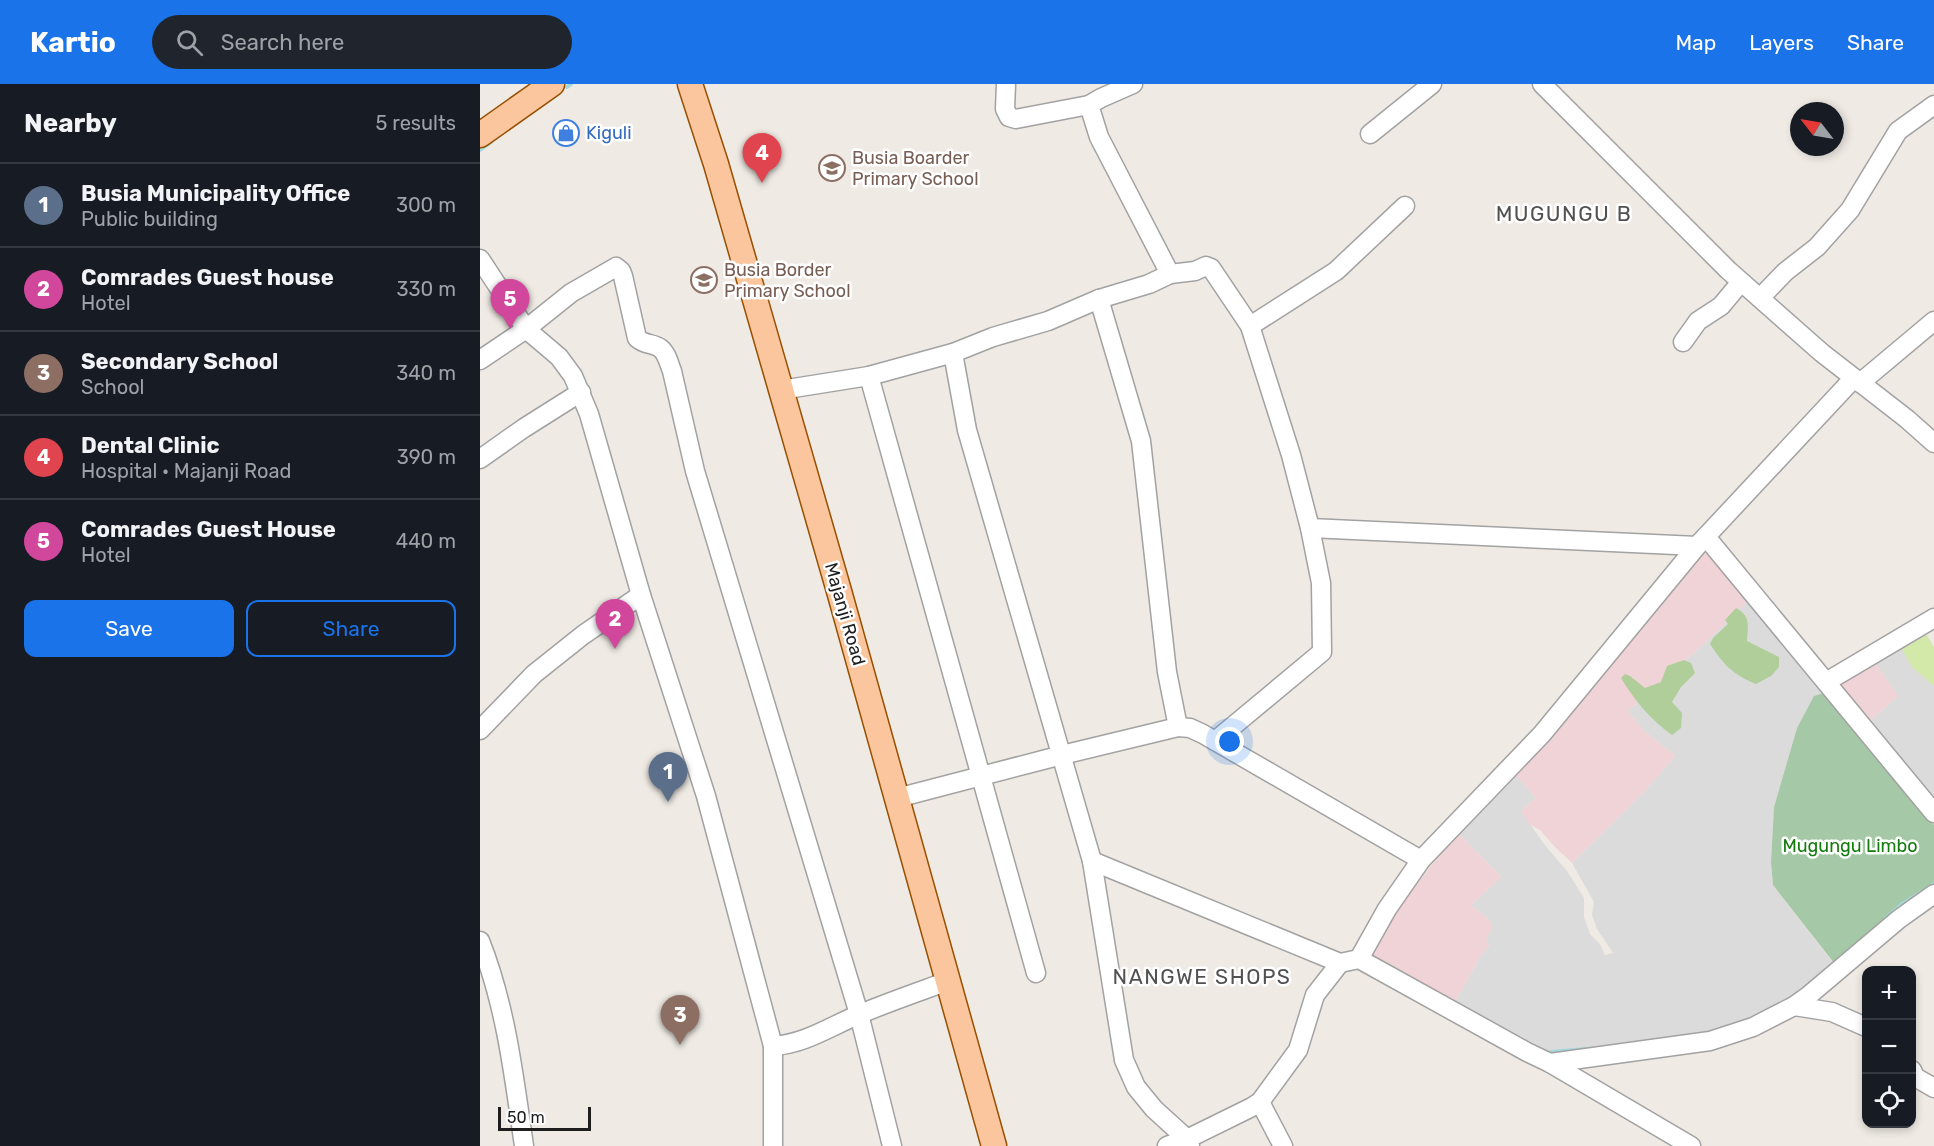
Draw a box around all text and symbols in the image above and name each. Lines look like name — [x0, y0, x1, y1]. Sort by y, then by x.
search box — [152, 15, 572, 69]
text: Kartio — [30, 26, 116, 59]
icon: search — [173, 26, 206, 59]
text: Search here — [221, 29, 344, 56]
text: Map — [1675, 30, 1716, 55]
text: Layers — [1749, 30, 1814, 55]
text: Share — [1847, 30, 1904, 55]
north arrow — [1790, 102, 1844, 156]
text: Nearby — [24, 108, 117, 139]
text: 5 results — [375, 111, 456, 135]
shop icon: Kiguli — [551, 118, 581, 148]
place label: Kiguli — [586, 122, 632, 144]
pin: 4 — [742, 134, 782, 183]
place label: Busia Boarder Primary School — [852, 147, 979, 190]
school or university icon: Busia Boarder Primary School — [817, 153, 847, 183]
text: Busia Municipality Office — [81, 180, 350, 207]
text: 1 — [39, 193, 48, 217]
text: 300 m — [396, 193, 456, 217]
district label: MUGUNGU B — [1496, 201, 1632, 226]
text: Public building — [81, 207, 218, 231]
place label: Busia Border Primary School — [724, 259, 851, 302]
text: Comrades Guest house — [81, 264, 334, 291]
school or university icon: Busia Border Primary School — [689, 265, 719, 295]
text: 2 — [37, 277, 50, 301]
text: 330 m — [397, 277, 456, 301]
pin: 5 — [490, 280, 530, 329]
text: Hotel — [81, 291, 131, 315]
text: Secondary School — [81, 348, 278, 375]
text: 3 — [37, 361, 50, 385]
text: 340 m — [396, 361, 456, 385]
text: School — [81, 375, 144, 399]
text: Dental Clinic — [81, 432, 220, 459]
text: 4 — [37, 445, 50, 469]
text: 390 m — [397, 445, 456, 469]
text: Hospital · Majanji Road — [81, 459, 291, 483]
text: Comrades Guest House — [81, 516, 336, 543]
text: 5 — [37, 529, 50, 553]
text: 440 m — [396, 529, 456, 553]
text: Hotel — [81, 543, 131, 567]
street label: Majanji Road — [820, 560, 870, 668]
button: Save — [24, 600, 234, 657]
button: Share — [246, 600, 456, 657]
pin: 2 — [596, 600, 634, 649]
your location — [1215, 727, 1244, 756]
pin: 1 — [648, 752, 687, 802]
park label: Mugungu Limbo — [1782, 835, 1918, 857]
district label: NANGWE SHOPS — [1113, 964, 1291, 989]
map controls — [1862, 966, 1916, 1128]
button: + — [1862, 966, 1916, 1020]
pin: 3 — [660, 996, 700, 1045]
button: − — [1862, 1020, 1916, 1074]
button: locate — [1862, 1074, 1916, 1128]
scale bar — [498, 1104, 591, 1132]
text: 50 m — [507, 1108, 545, 1127]

